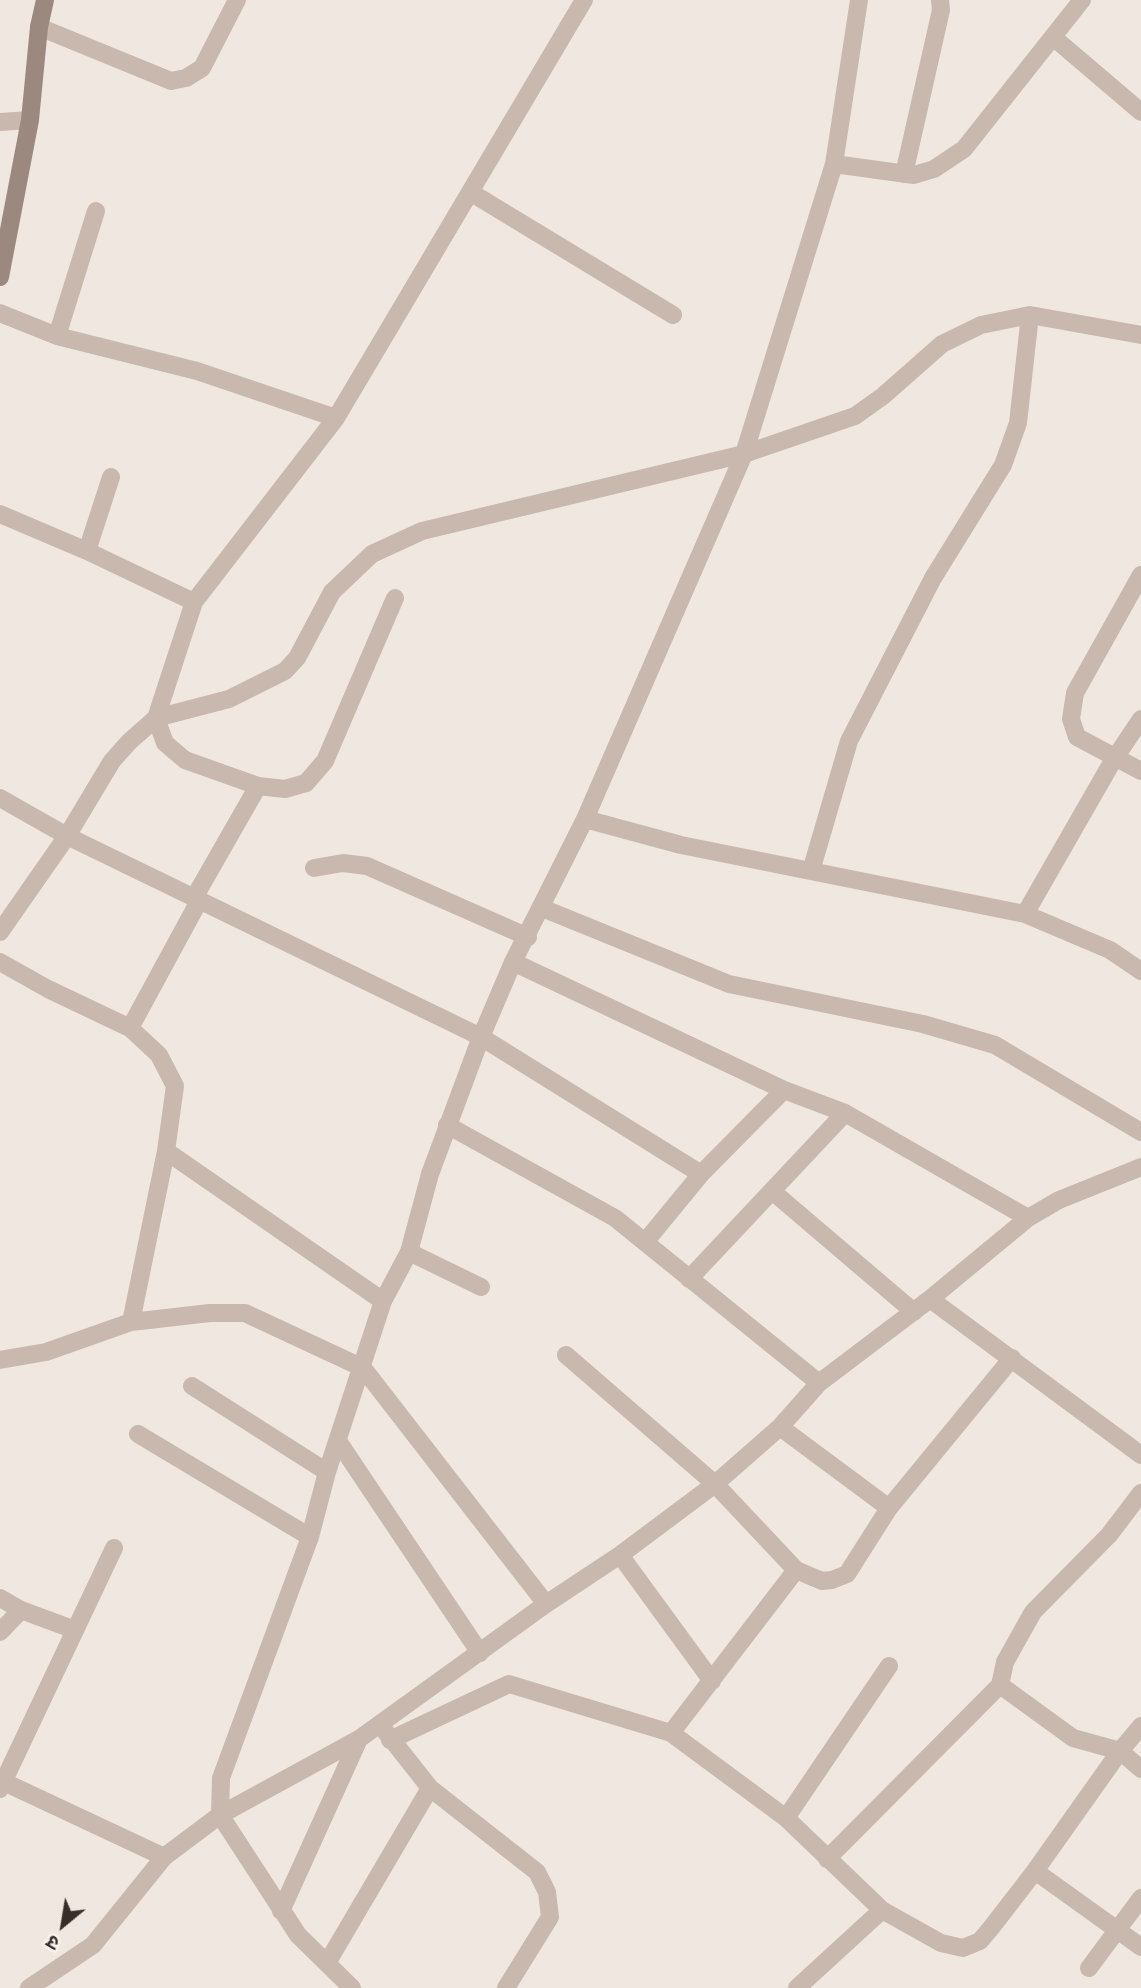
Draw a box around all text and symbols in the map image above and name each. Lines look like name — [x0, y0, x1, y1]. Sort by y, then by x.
north arrow — [28, 1890, 98, 1960]
text: उ — [42, 1930, 63, 1956]

